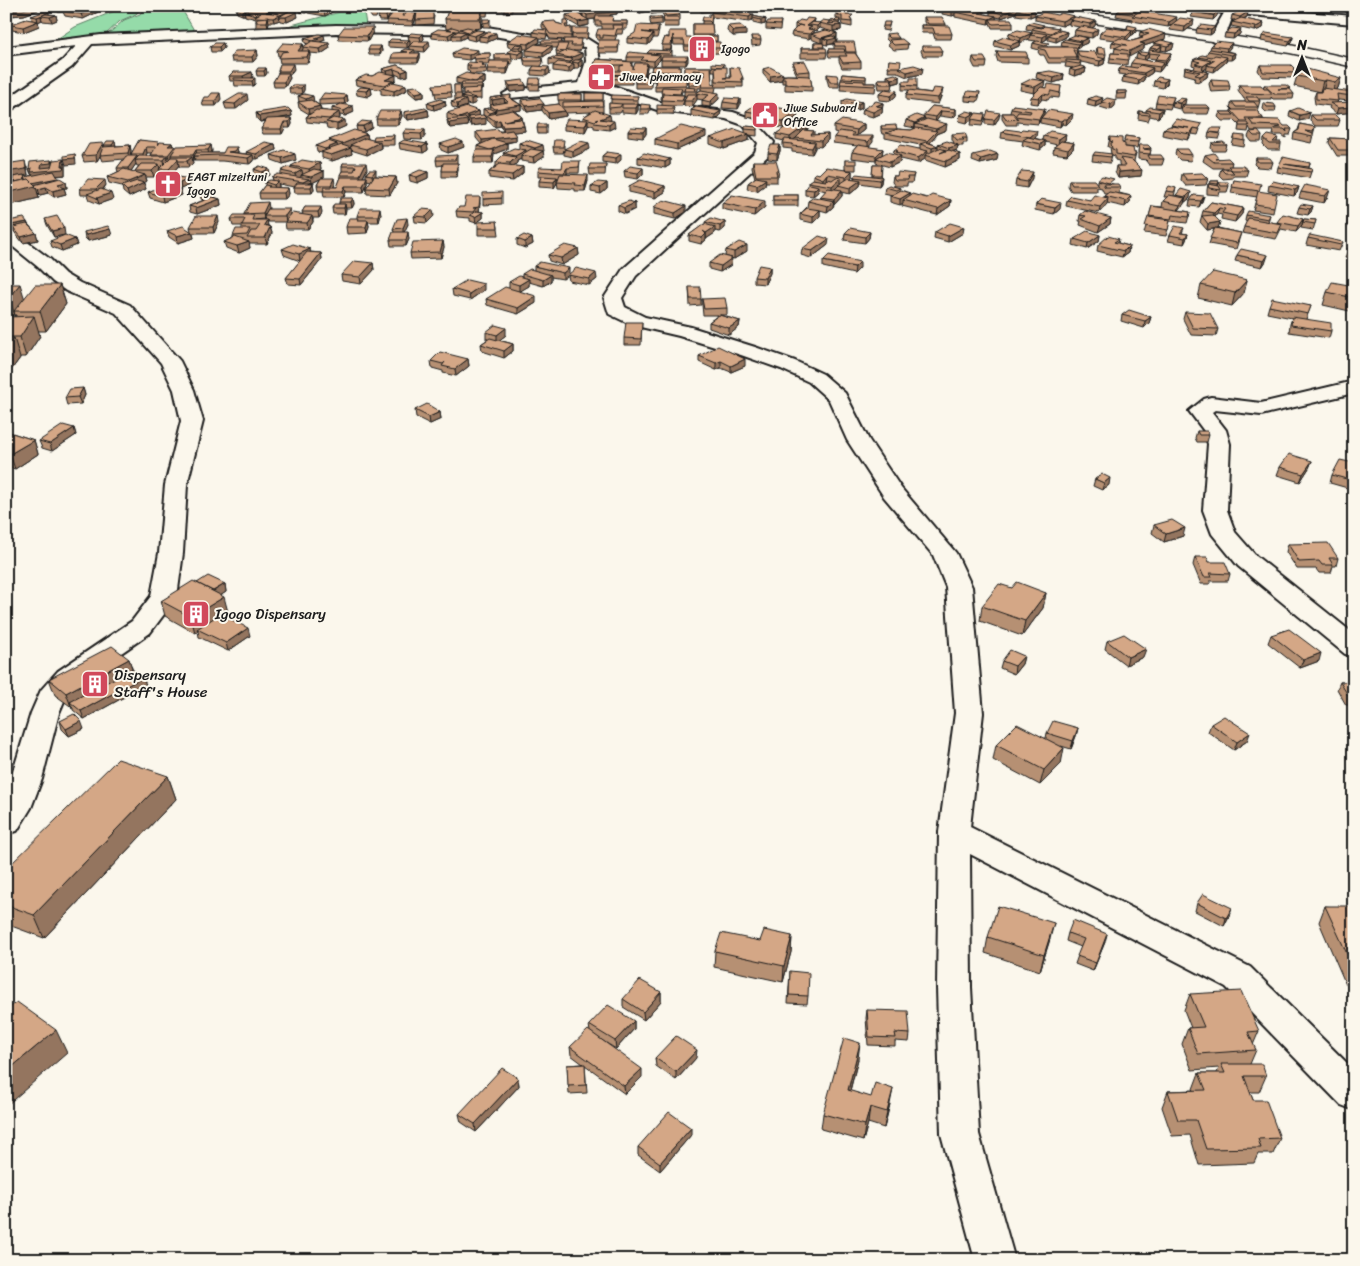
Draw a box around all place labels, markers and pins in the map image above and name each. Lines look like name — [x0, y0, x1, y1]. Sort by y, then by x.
building icon: Igogo — [687, 34, 717, 64]
place label: Igogo — [720, 38, 750, 60]
pharmacy icon: Jiwe. pharmacy — [586, 62, 616, 92]
place label: Jiwe. pharmacy — [619, 66, 702, 88]
place label: Jiwe Subward Office — [783, 97, 857, 133]
public building icon: Jiwe Subward Office — [750, 100, 780, 130]
place label: EAGT mizeituni Igogo — [186, 166, 268, 202]
church icon: EAGT mizeituni Igogo — [153, 169, 183, 199]
building icon: Igogo Dispensary — [181, 599, 211, 629]
place label: Igogo Dispensary — [214, 601, 326, 627]
place label: Dispensary Staff's House — [114, 662, 208, 705]
building icon: Dispensary Staff's House — [80, 669, 110, 699]

